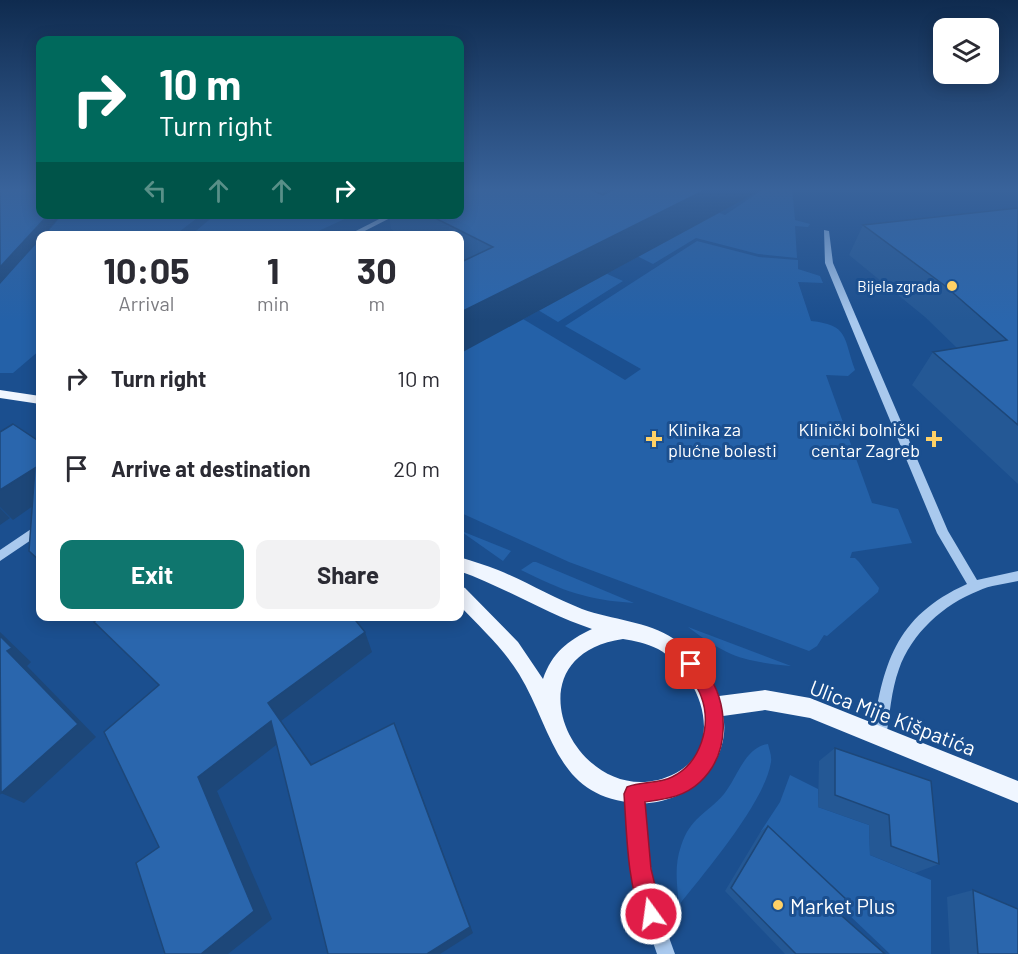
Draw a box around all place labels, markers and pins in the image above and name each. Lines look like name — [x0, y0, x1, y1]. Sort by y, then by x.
place label: Bijela zgrada — [857, 277, 940, 295]
marker: Bijela zgrada — [945, 279, 959, 293]
place label: Klinika za plućne bolesti — [668, 418, 777, 461]
place label: Klinički bolnički centar Zagreb — [799, 418, 920, 461]
marker: Klinika za plućne bolesti — [645, 430, 663, 448]
marker: Klinički bolnički centar Zagreb — [925, 430, 943, 448]
pin — [665, 638, 716, 689]
place label: Market Plus — [790, 893, 895, 918]
marker: Market Plus — [771, 898, 785, 912]

